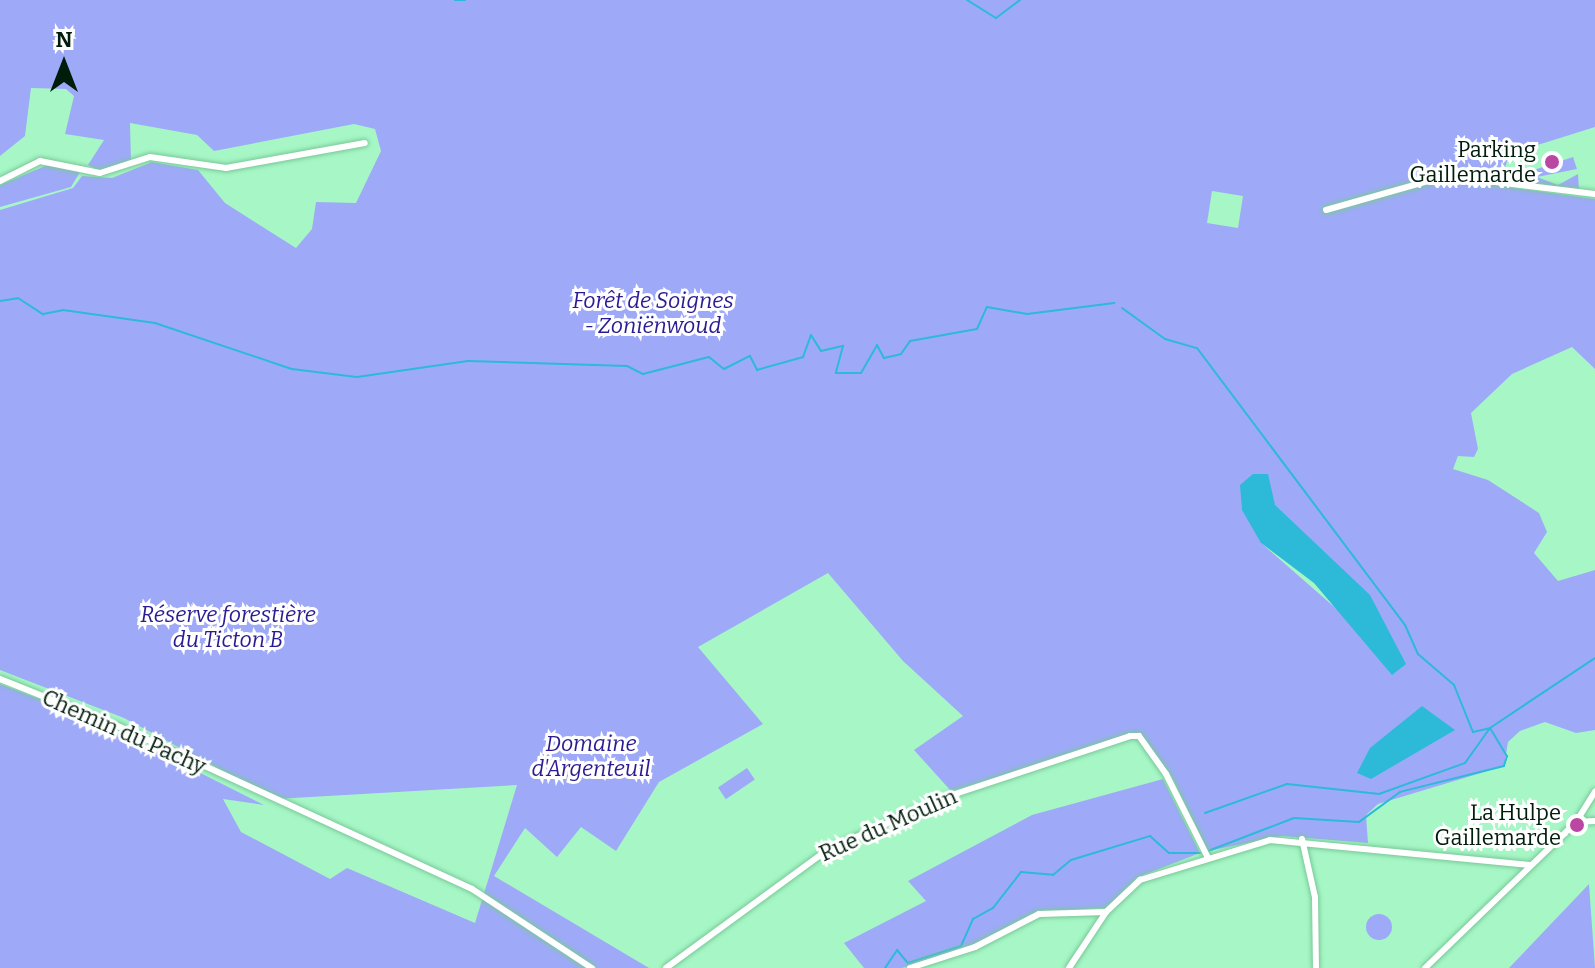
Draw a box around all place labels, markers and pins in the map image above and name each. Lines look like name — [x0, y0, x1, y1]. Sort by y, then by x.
place label: Parking Gaillemarde — [1409, 136, 1536, 188]
marker: Parking Gaillemarde — [1543, 153, 1561, 171]
place label: La Hulpe Gaillemarde — [1434, 799, 1561, 850]
marker: La Hulpe Gaillemarde — [1568, 816, 1586, 834]

